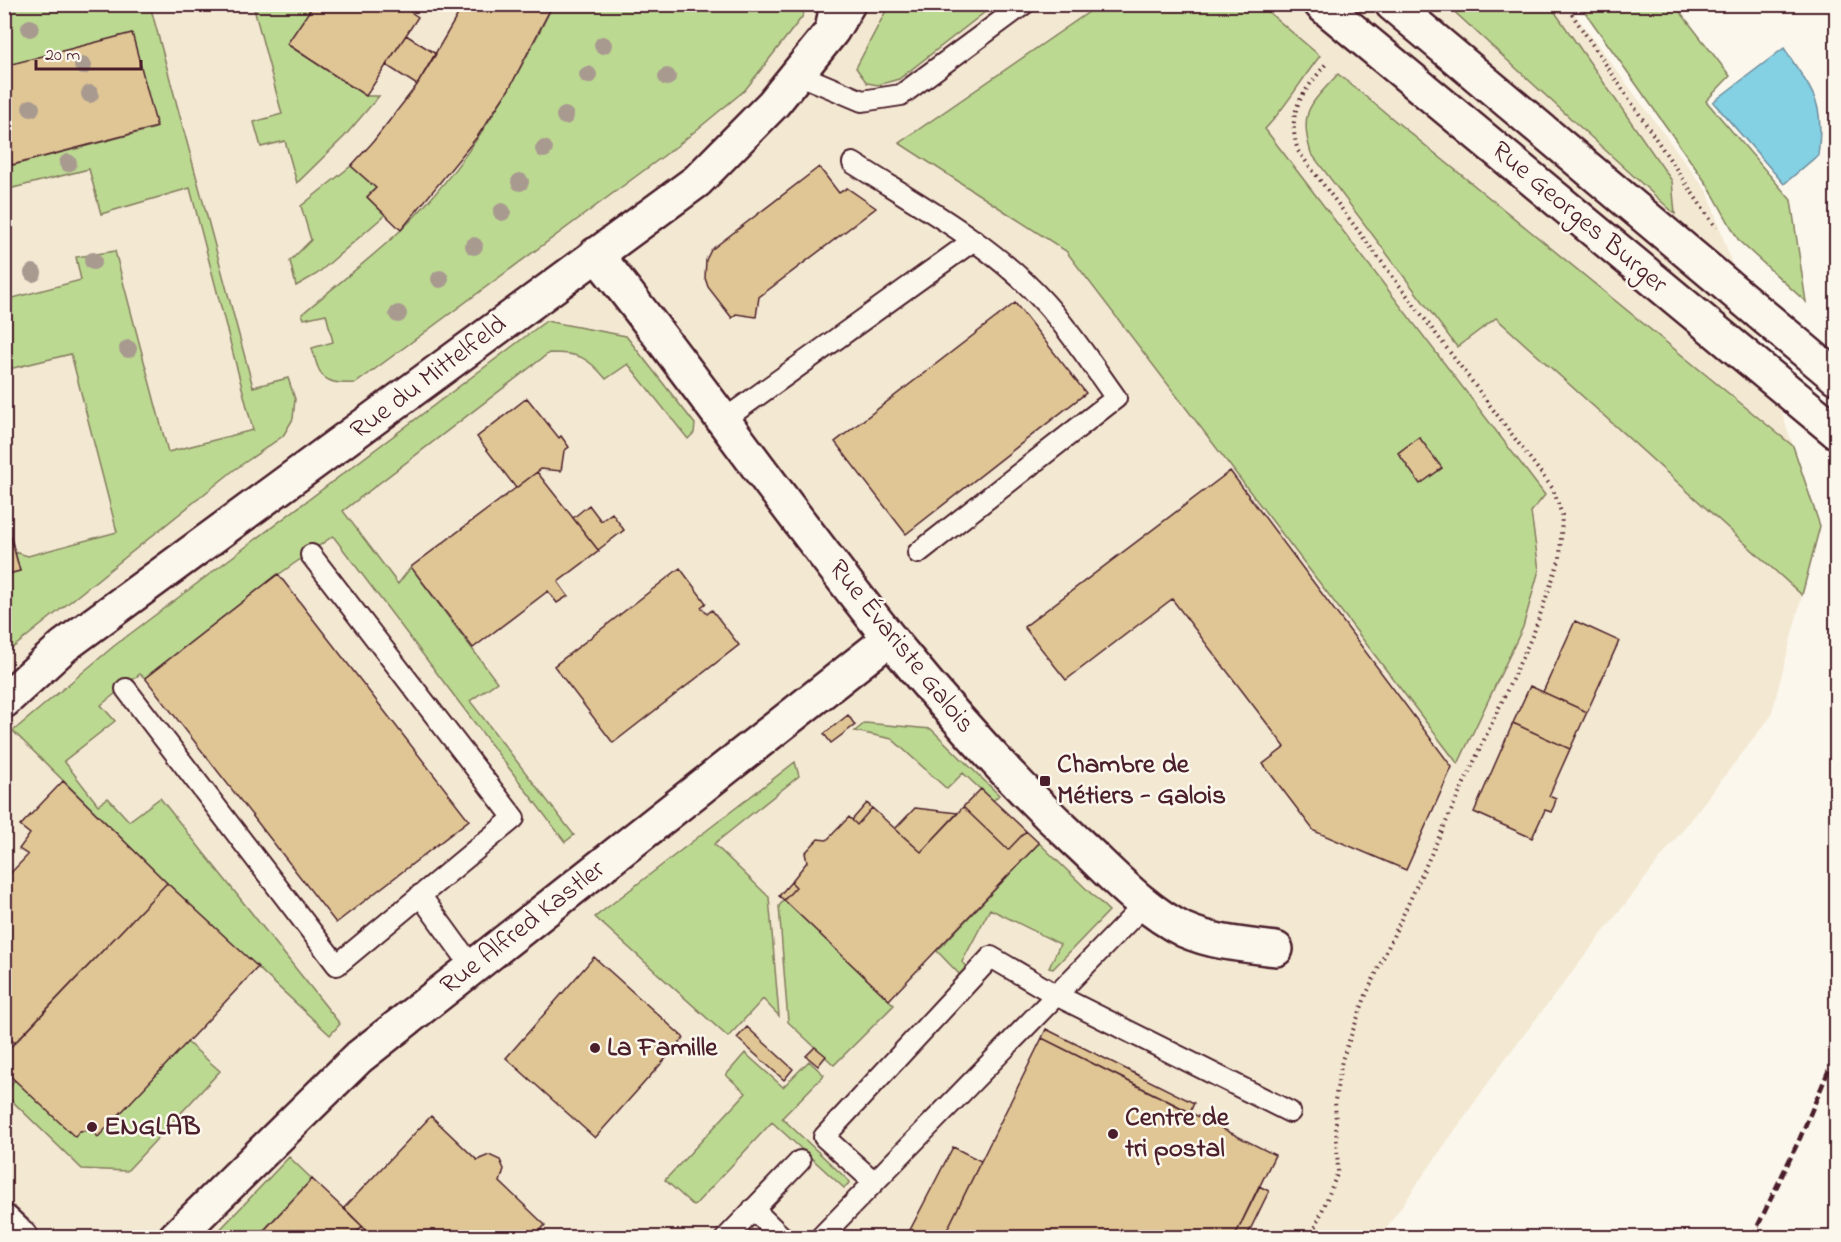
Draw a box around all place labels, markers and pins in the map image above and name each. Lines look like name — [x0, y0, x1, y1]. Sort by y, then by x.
place label: Chambre de Métiers - Galois — [1057, 746, 1226, 816]
marker: Chambre de Métiers - Galois — [1038, 774, 1052, 788]
place label: La Famille — [607, 1029, 718, 1068]
marker: La Famille — [588, 1041, 602, 1055]
place label: Centre de tri postal — [1124, 1099, 1230, 1169]
place label: ENGLAB — [104, 1108, 200, 1147]
marker: ENGLAB — [85, 1120, 99, 1134]
marker: Centre de tri postal — [1106, 1127, 1120, 1141]

